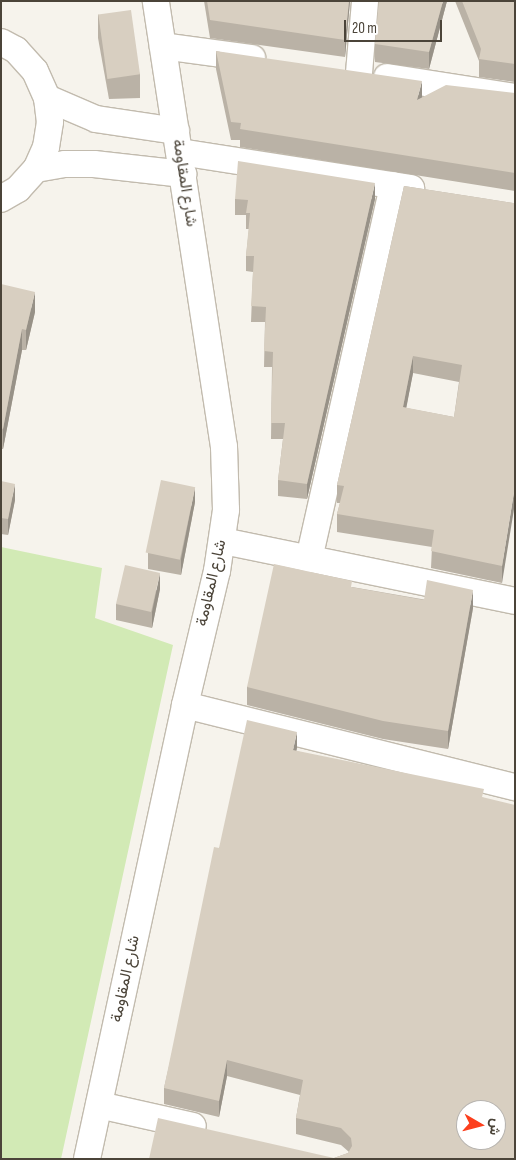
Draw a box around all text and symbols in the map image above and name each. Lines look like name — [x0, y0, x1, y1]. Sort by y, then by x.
scale bar — [346, 10, 444, 42]
text: 20 m — [352, 19, 377, 38]
street label: شارع المقاومة — [168, 138, 200, 228]
street label: شارع المقاومة — [193, 538, 231, 628]
street label: شارع المقاومة — [107, 934, 145, 1024]
north arrow — [456, 1100, 506, 1150]
text: ش — [486, 1117, 505, 1137]

